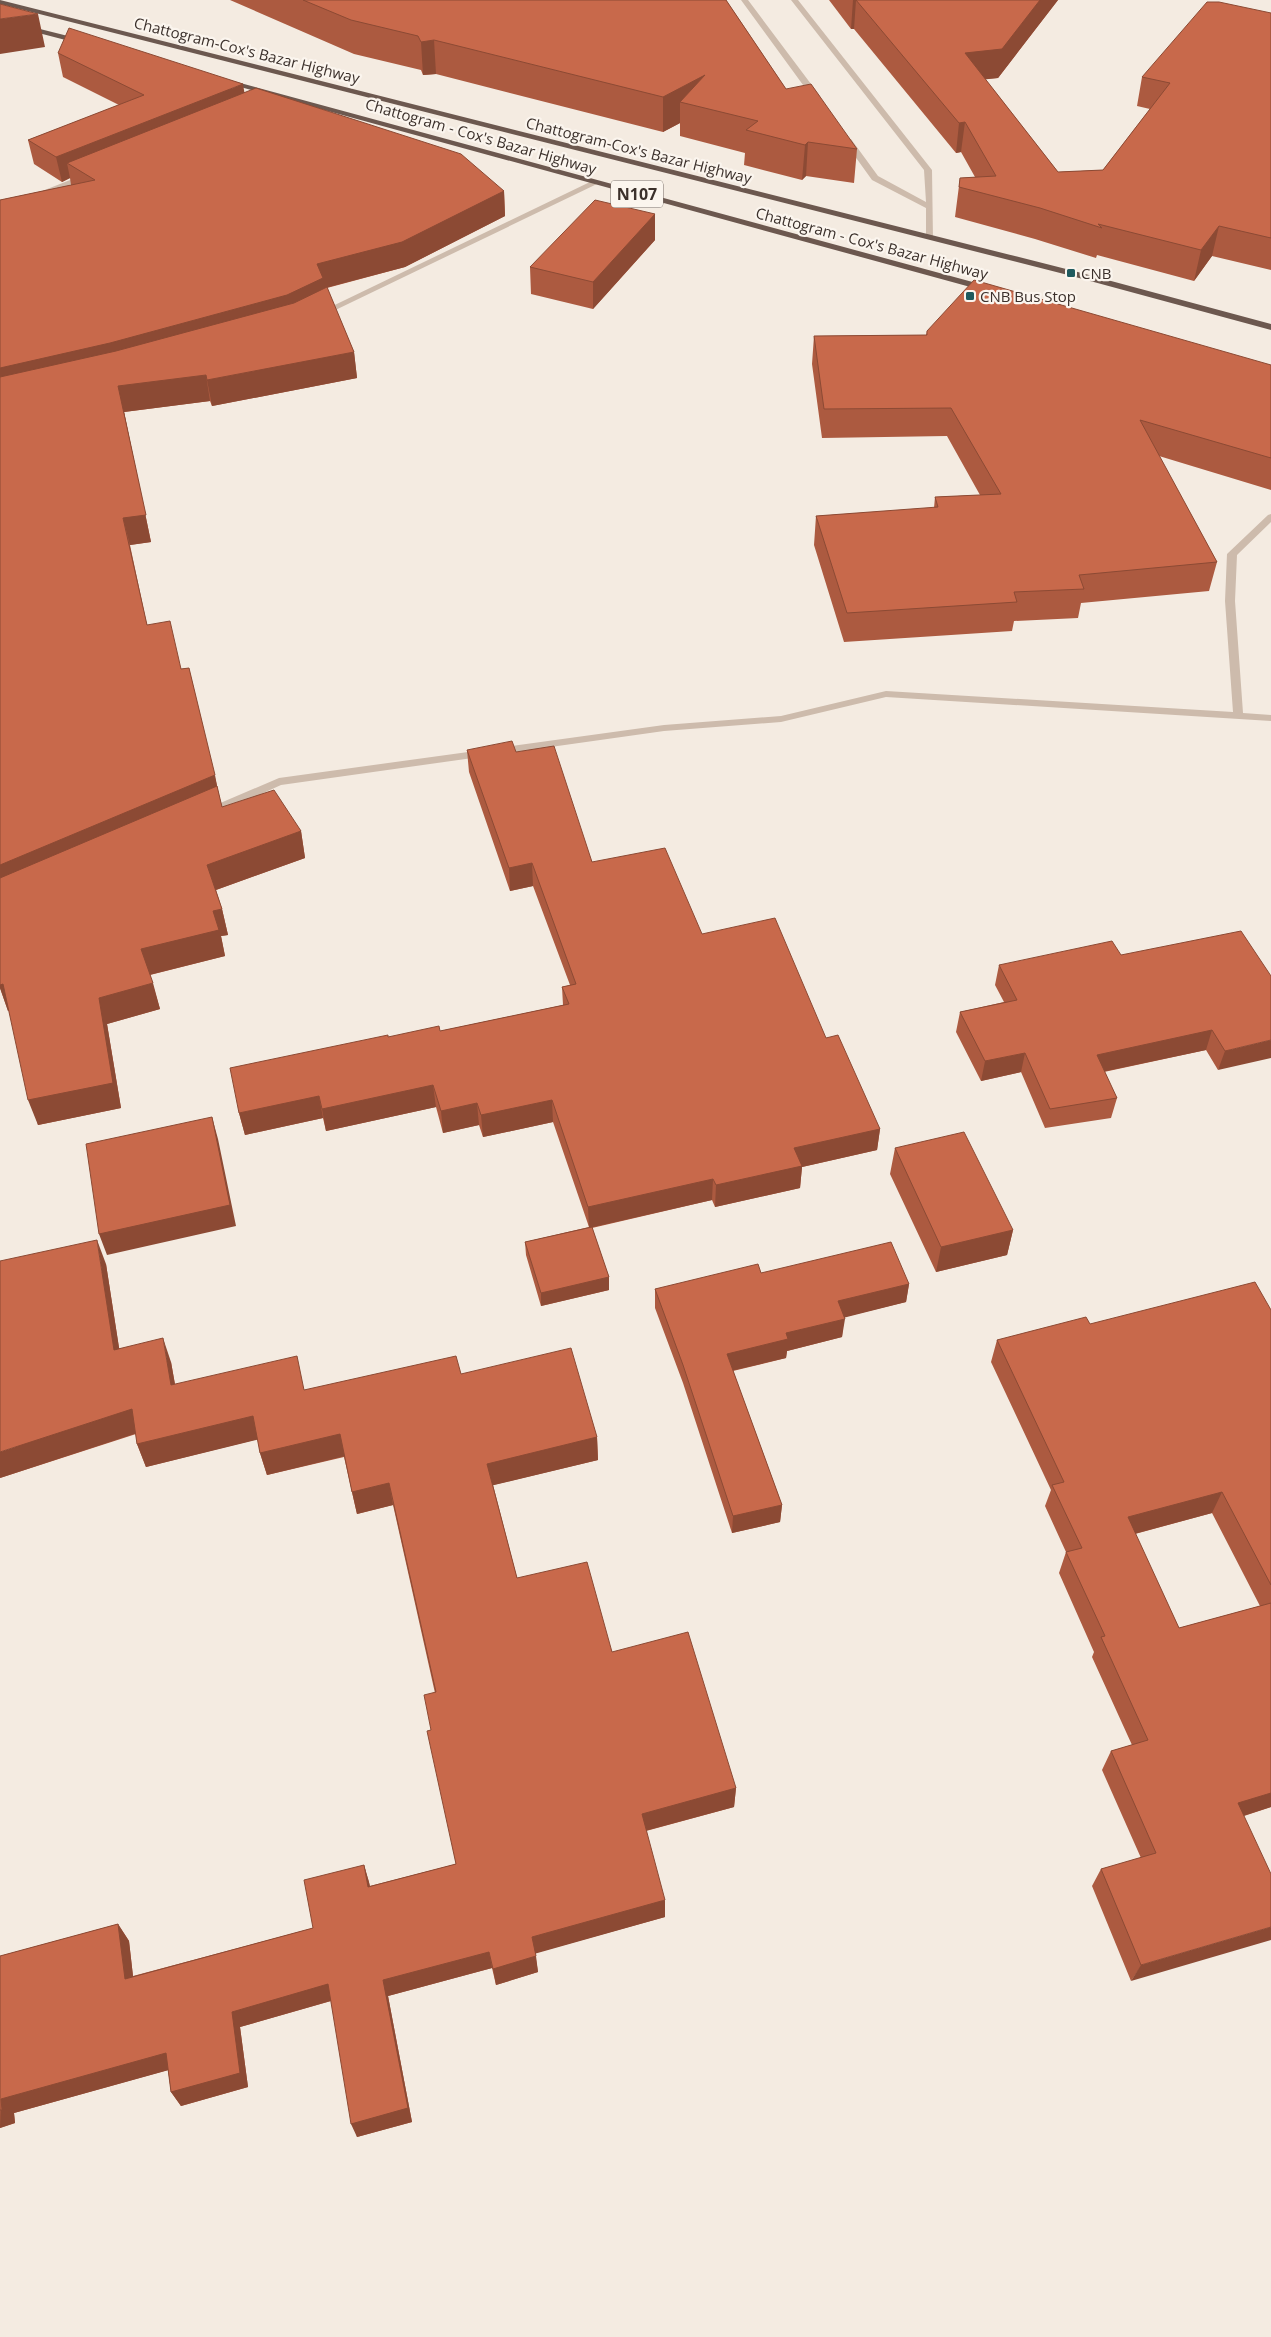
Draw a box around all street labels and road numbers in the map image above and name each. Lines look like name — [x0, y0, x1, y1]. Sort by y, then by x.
street label: Chattogram-Cox's Bazar Highway — [132, 12, 362, 88]
street label: Chattogram - Cox's Bazar Highway — [363, 93, 599, 179]
street label: Chattogram-Cox's Bazar Highway — [524, 112, 754, 188]
road number: N107 — [611, 180, 663, 208]
street label: Chattogram - Cox's Bazar Highway — [754, 202, 991, 284]

